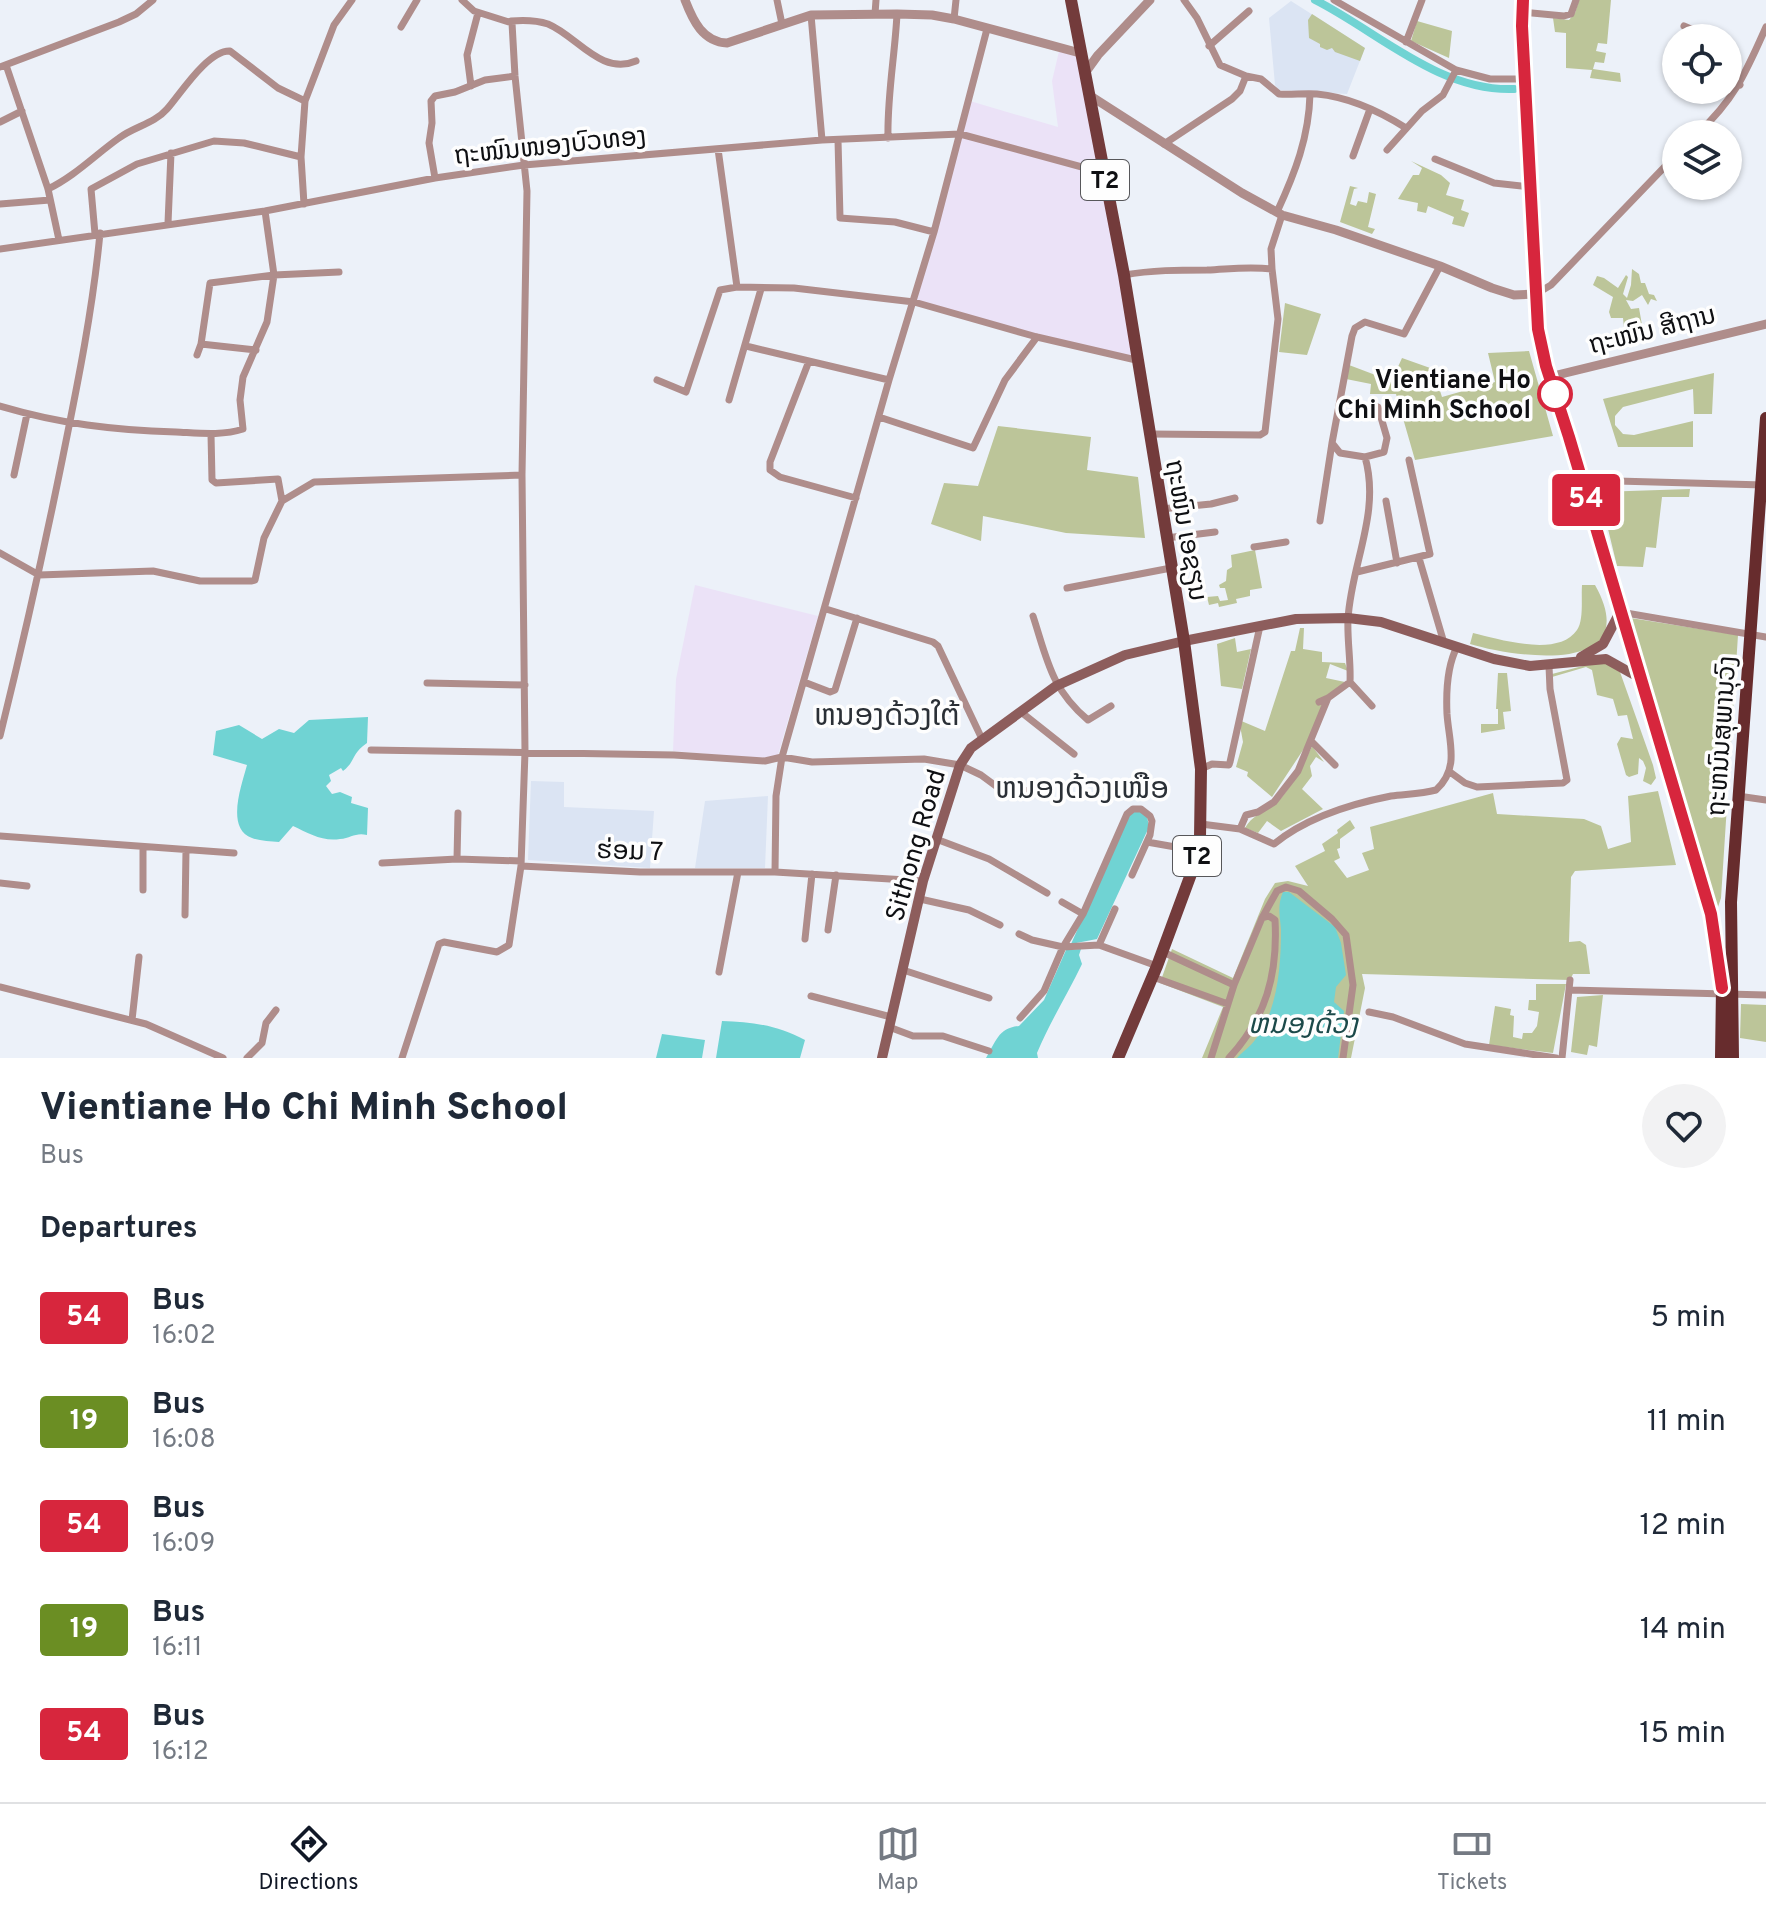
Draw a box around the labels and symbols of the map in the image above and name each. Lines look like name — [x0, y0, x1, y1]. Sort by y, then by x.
street label: ຖະໜົນໜອງບົວທອງ — [452, 121, 648, 174]
road number: T2 — [1081, 160, 1129, 200]
street label: ຖະໜົນ ສີຖານ — [1586, 300, 1720, 363]
place label: Vientiane Ho Chi Minh School — [1337, 365, 1531, 428]
marker: Vientiane Ho Chi Minh School — [1538, 377, 1572, 411]
street label: ຖະໜົນ ເອຊຽນ — [1156, 457, 1213, 604]
line badge: 54 — [1550, 474, 1622, 526]
street label: ຖະຫນົນສຸພານຸວົງ — [1701, 655, 1746, 818]
district label: ຫນອງດ້ວງໃຕ້ — [814, 699, 960, 736]
street label: Sithong Road — [880, 766, 955, 926]
district label: ຫນອງດ້ວງເໜືອ — [995, 772, 1169, 809]
street label: ຮ່ອມ 7 — [596, 835, 664, 870]
road number: T2 — [1173, 836, 1221, 876]
water label: ຫນອງດ້ວງ — [1248, 1008, 1360, 1044]

